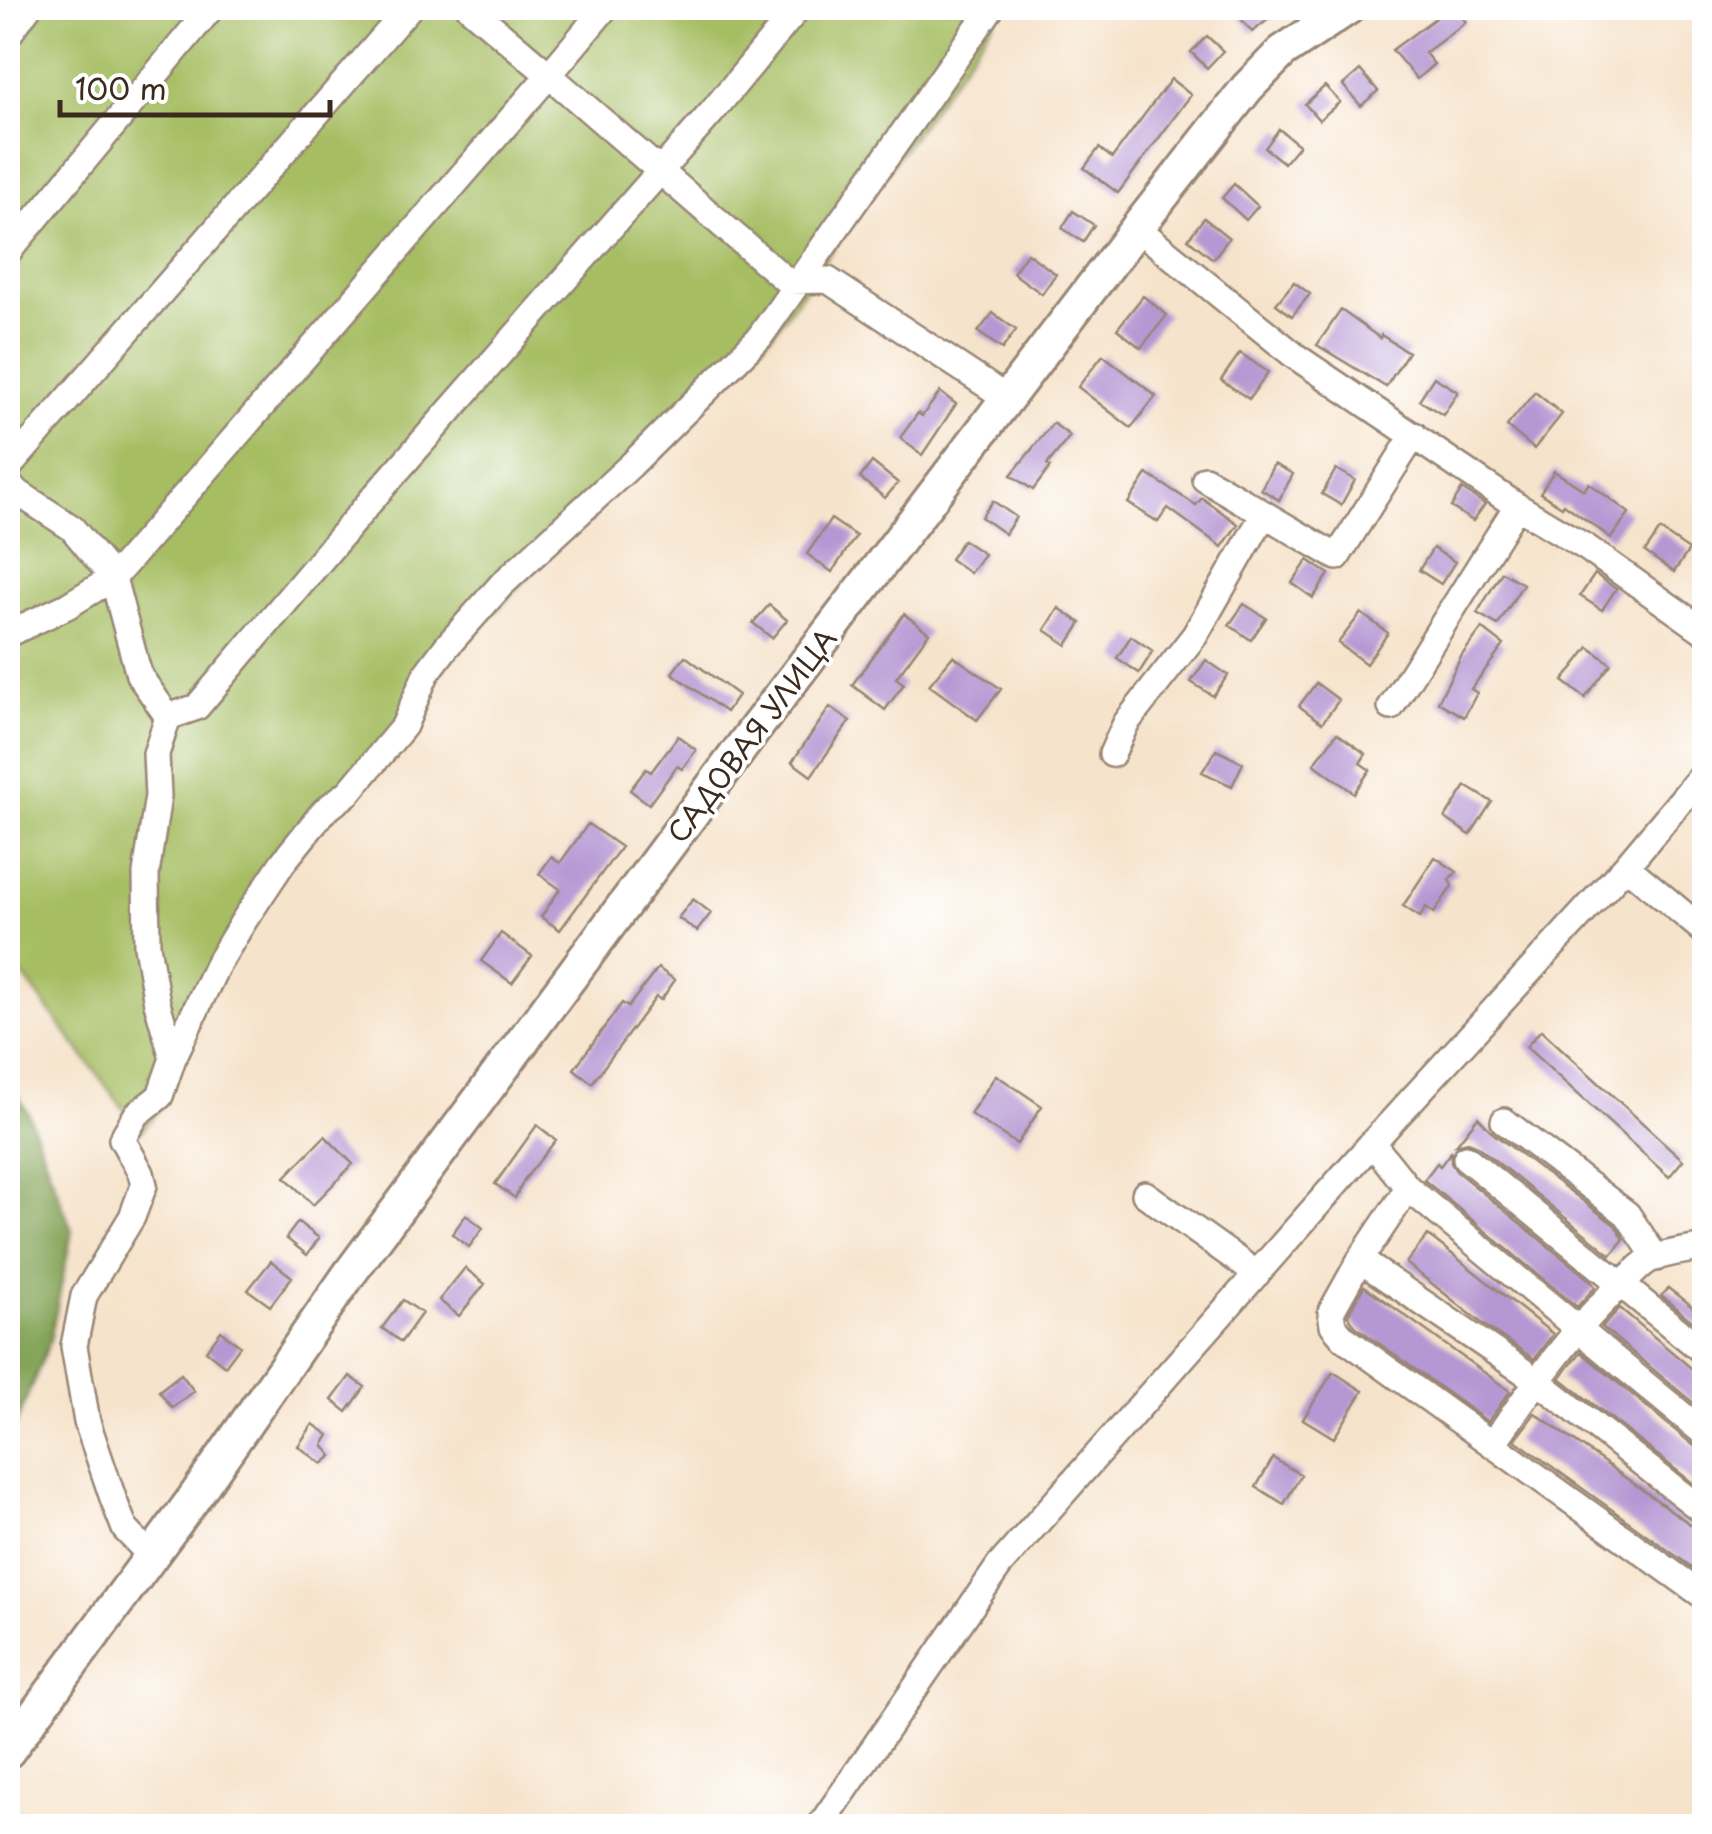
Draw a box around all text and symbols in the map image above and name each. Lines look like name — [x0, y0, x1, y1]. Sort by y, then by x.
scale bar — [60, 55, 330, 117]
text: 100 m — [75, 65, 167, 110]
street label: САДОВАЯ УЛИЦА — [656, 618, 846, 852]

